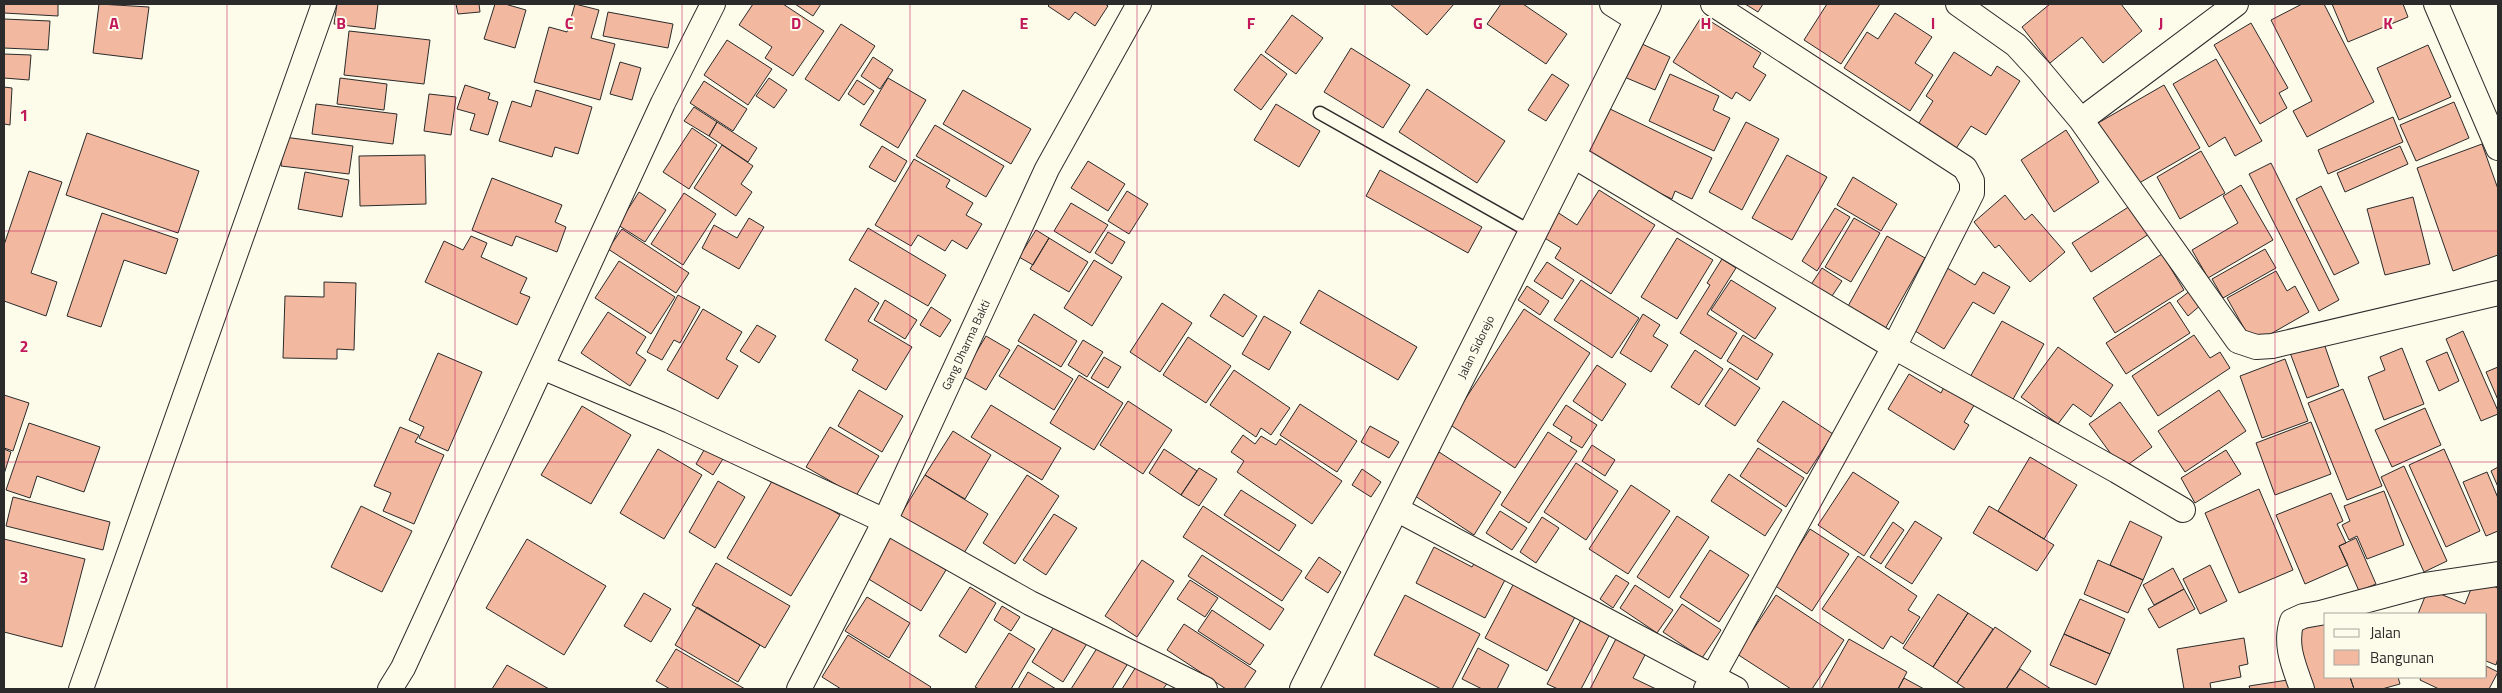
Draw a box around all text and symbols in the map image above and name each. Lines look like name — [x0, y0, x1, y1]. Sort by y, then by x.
text: A — [109, 11, 119, 35]
text: B — [336, 11, 346, 35]
text: C — [565, 11, 574, 35]
text: D — [791, 11, 801, 35]
text: E — [1020, 11, 1029, 35]
text: F — [1247, 11, 1256, 35]
text: G — [1473, 11, 1483, 35]
text: H — [1701, 11, 1711, 35]
text: I — [1931, 11, 1935, 35]
text: J — [2159, 11, 2163, 35]
text: K — [2383, 11, 2393, 35]
text: 1 — [20, 103, 28, 127]
street label: Gang Dharma Bakti — [936, 297, 995, 393]
street label: Jalan Sidorejo — [1452, 312, 1499, 382]
text: 2 — [20, 334, 28, 358]
text: 3 — [20, 565, 28, 589]
legend — [2324, 613, 2487, 678]
text: Jalan — [2370, 621, 2401, 644]
text: Bangunan — [2370, 646, 2434, 669]

